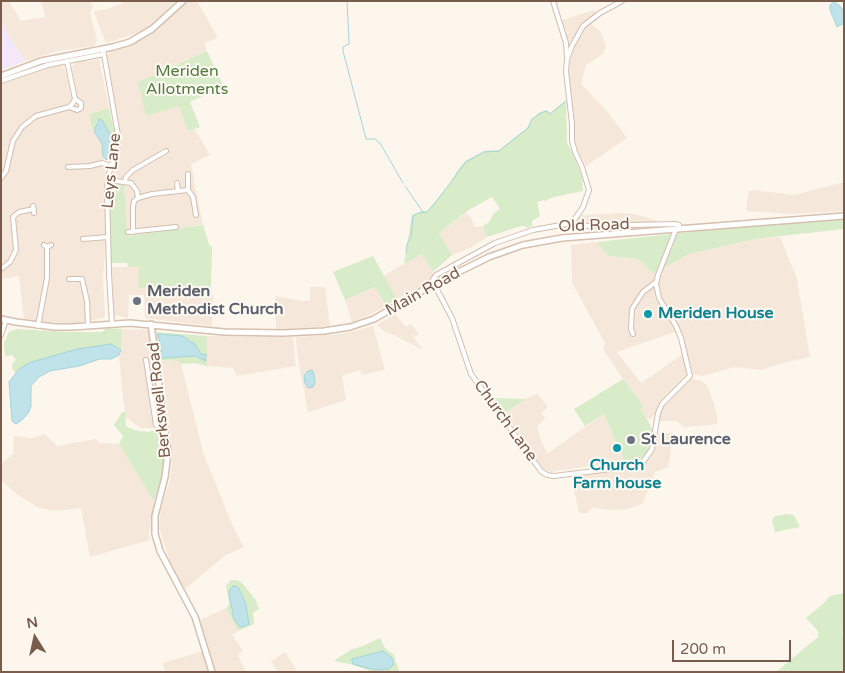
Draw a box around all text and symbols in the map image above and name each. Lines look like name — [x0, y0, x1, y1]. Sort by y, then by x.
park label: Meriden Allotments — [146, 62, 228, 100]
street label: Leys Lane — [98, 132, 126, 210]
street label: Old Road — [558, 215, 630, 237]
street label: Main Road — [382, 264, 464, 320]
place label: Meriden Methodist Church — [147, 282, 284, 320]
marker: Meriden Methodist Church — [131, 295, 143, 307]
place label: Meriden House — [658, 304, 774, 324]
marker: Meriden House — [642, 308, 654, 320]
street label: Berkswell Road — [144, 341, 176, 459]
street label: Church Lane — [469, 377, 541, 465]
place label: St Laurence — [641, 430, 731, 450]
marker: St Laurence — [625, 434, 637, 446]
marker: Church Farm house — [611, 442, 623, 454]
place label: Church Farm house — [573, 456, 661, 494]
north arrow — [10, 613, 60, 663]
text: N — [25, 613, 39, 632]
scale bar — [675, 630, 794, 662]
text: 200 m — [680, 640, 726, 658]

